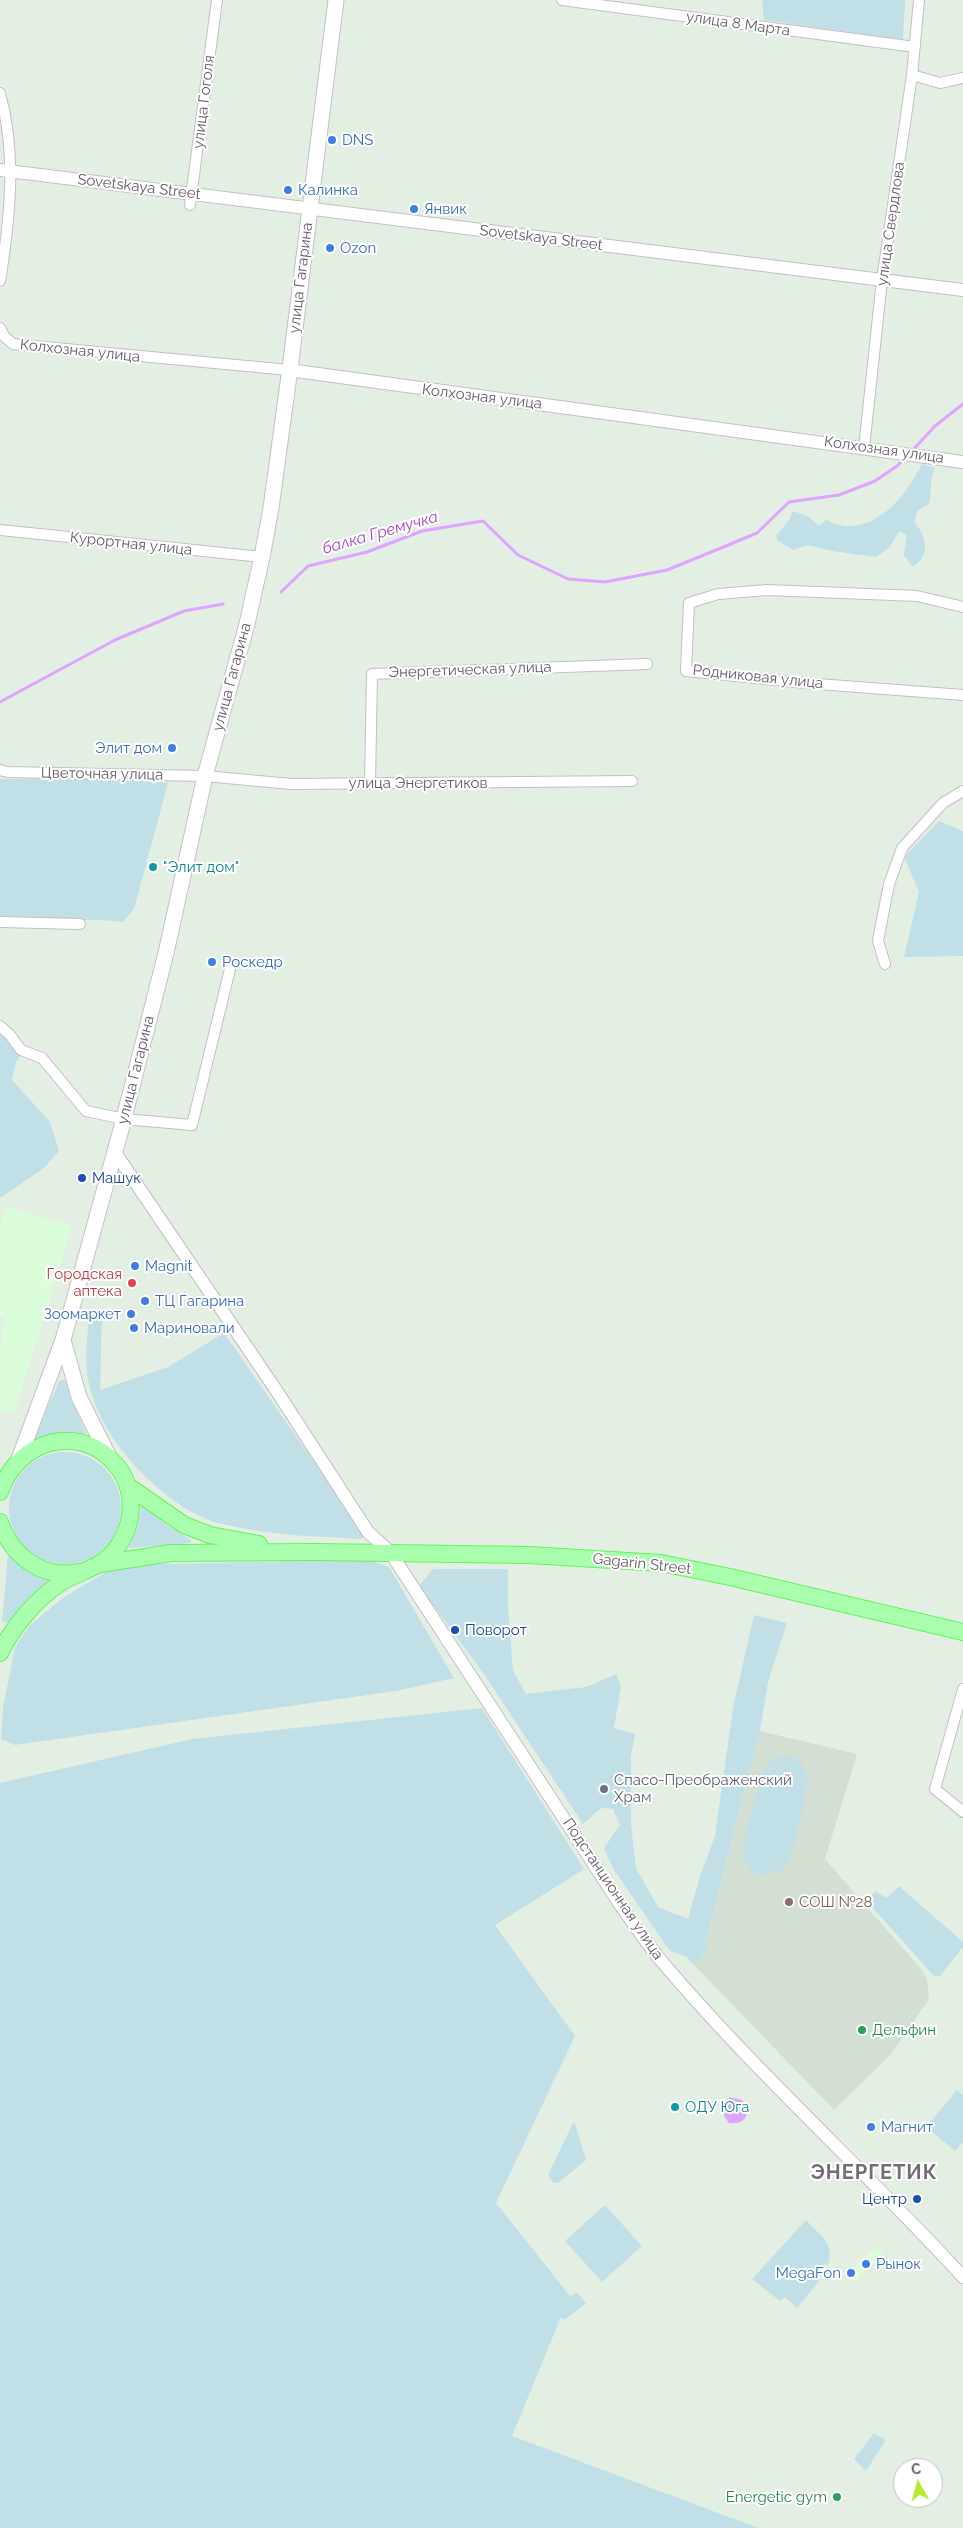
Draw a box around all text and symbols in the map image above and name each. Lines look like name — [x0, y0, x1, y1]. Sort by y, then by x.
street label: улица 8 Марта — [685, 8, 791, 40]
street label: улица Гоголя — [189, 54, 219, 150]
place label: DNS — [342, 131, 373, 149]
marker: DNS — [326, 134, 338, 146]
street label: улица Свердлова — [873, 161, 909, 287]
street label: Sovetskaya Street — [76, 171, 202, 203]
place label: Калинка — [298, 181, 358, 199]
marker: Калинка — [282, 184, 294, 196]
place label: Янвик — [424, 200, 467, 218]
marker: Янвик — [408, 203, 420, 215]
street label: улица Гагарина — [285, 222, 317, 334]
street label: Sovetskaya Street — [478, 222, 604, 254]
place label: Ozon — [340, 239, 376, 257]
marker: Ozon — [324, 242, 336, 254]
street label: Колхозная улица — [19, 336, 141, 366]
street label: Колхозная улица — [421, 381, 543, 413]
street label: Колхозная улица — [823, 433, 945, 467]
water label: балка Гремучка — [320, 507, 440, 559]
street label: Курортная улица — [69, 529, 193, 559]
street label: улица Гагарина — [209, 621, 255, 733]
street label: Энергетическая улица — [388, 658, 552, 682]
street label: Родниковая улица — [692, 661, 824, 693]
place label: Элит дом — [95, 739, 162, 757]
marker: Элит дом — [166, 742, 178, 754]
street label: Цветочная улица — [41, 764, 163, 784]
street label: улица Энергетиков — [348, 774, 488, 792]
place label: "Элит дом" — [163, 858, 239, 876]
marker: "Элит дом" — [147, 861, 159, 873]
place label: Роскедр — [222, 953, 283, 971]
marker: Роскедр — [206, 956, 218, 968]
street label: улица Гагарина — [114, 1014, 158, 1126]
place label: Машук — [92, 1169, 141, 1187]
marker: Машук — [76, 1172, 88, 1184]
place label: Magnit — [145, 1257, 193, 1275]
marker: Magnit — [129, 1260, 141, 1272]
place label: Городская аптека — [47, 1265, 122, 1300]
marker: Городская аптека — [126, 1277, 138, 1289]
place label: ТЦ Гагарина — [155, 1292, 244, 1310]
marker: ТЦ Гагарина — [139, 1295, 151, 1307]
place label: Зоомаркет — [44, 1305, 121, 1323]
marker: Зоомаркет — [125, 1308, 137, 1320]
place label: Мариновали — [144, 1319, 235, 1337]
marker: Мариновали — [128, 1322, 140, 1334]
street label: Gagarin Street — [592, 1550, 692, 1578]
place label: Поворот — [465, 1621, 527, 1639]
marker: Поворот — [449, 1624, 461, 1636]
place label: Спасо-Преображенский Храм — [614, 1771, 792, 1806]
marker: Спасо-Преображенский Храм — [598, 1783, 610, 1795]
street label: Подстанционная улица — [559, 1815, 667, 1963]
place label: СОШ №28 — [799, 1893, 872, 1911]
marker: СОШ №28 — [783, 1896, 795, 1908]
place label: Дельфин — [872, 2021, 936, 2039]
marker: Дельфин — [856, 2024, 868, 2036]
place label: ОДУ Юга — [685, 2098, 749, 2116]
marker: ОДУ Юга — [669, 2101, 681, 2113]
place label: Магнит — [881, 2118, 933, 2136]
marker: Магнит — [865, 2121, 877, 2133]
district label: ЭНЕРГЕТИК — [809, 2161, 939, 2185]
place label: Центр — [862, 2190, 907, 2208]
marker: Центр — [911, 2193, 923, 2205]
place label: Рынок — [876, 2255, 921, 2273]
marker: Рынок — [860, 2258, 872, 2270]
place label: MegaFon — [776, 2264, 841, 2282]
marker: MegaFon — [845, 2267, 857, 2279]
north arrow — [893, 2458, 943, 2508]
text: С — [910, 2461, 922, 2478]
place label: Energetic gym — [726, 2488, 827, 2506]
marker: Energetic gym — [831, 2491, 843, 2503]

